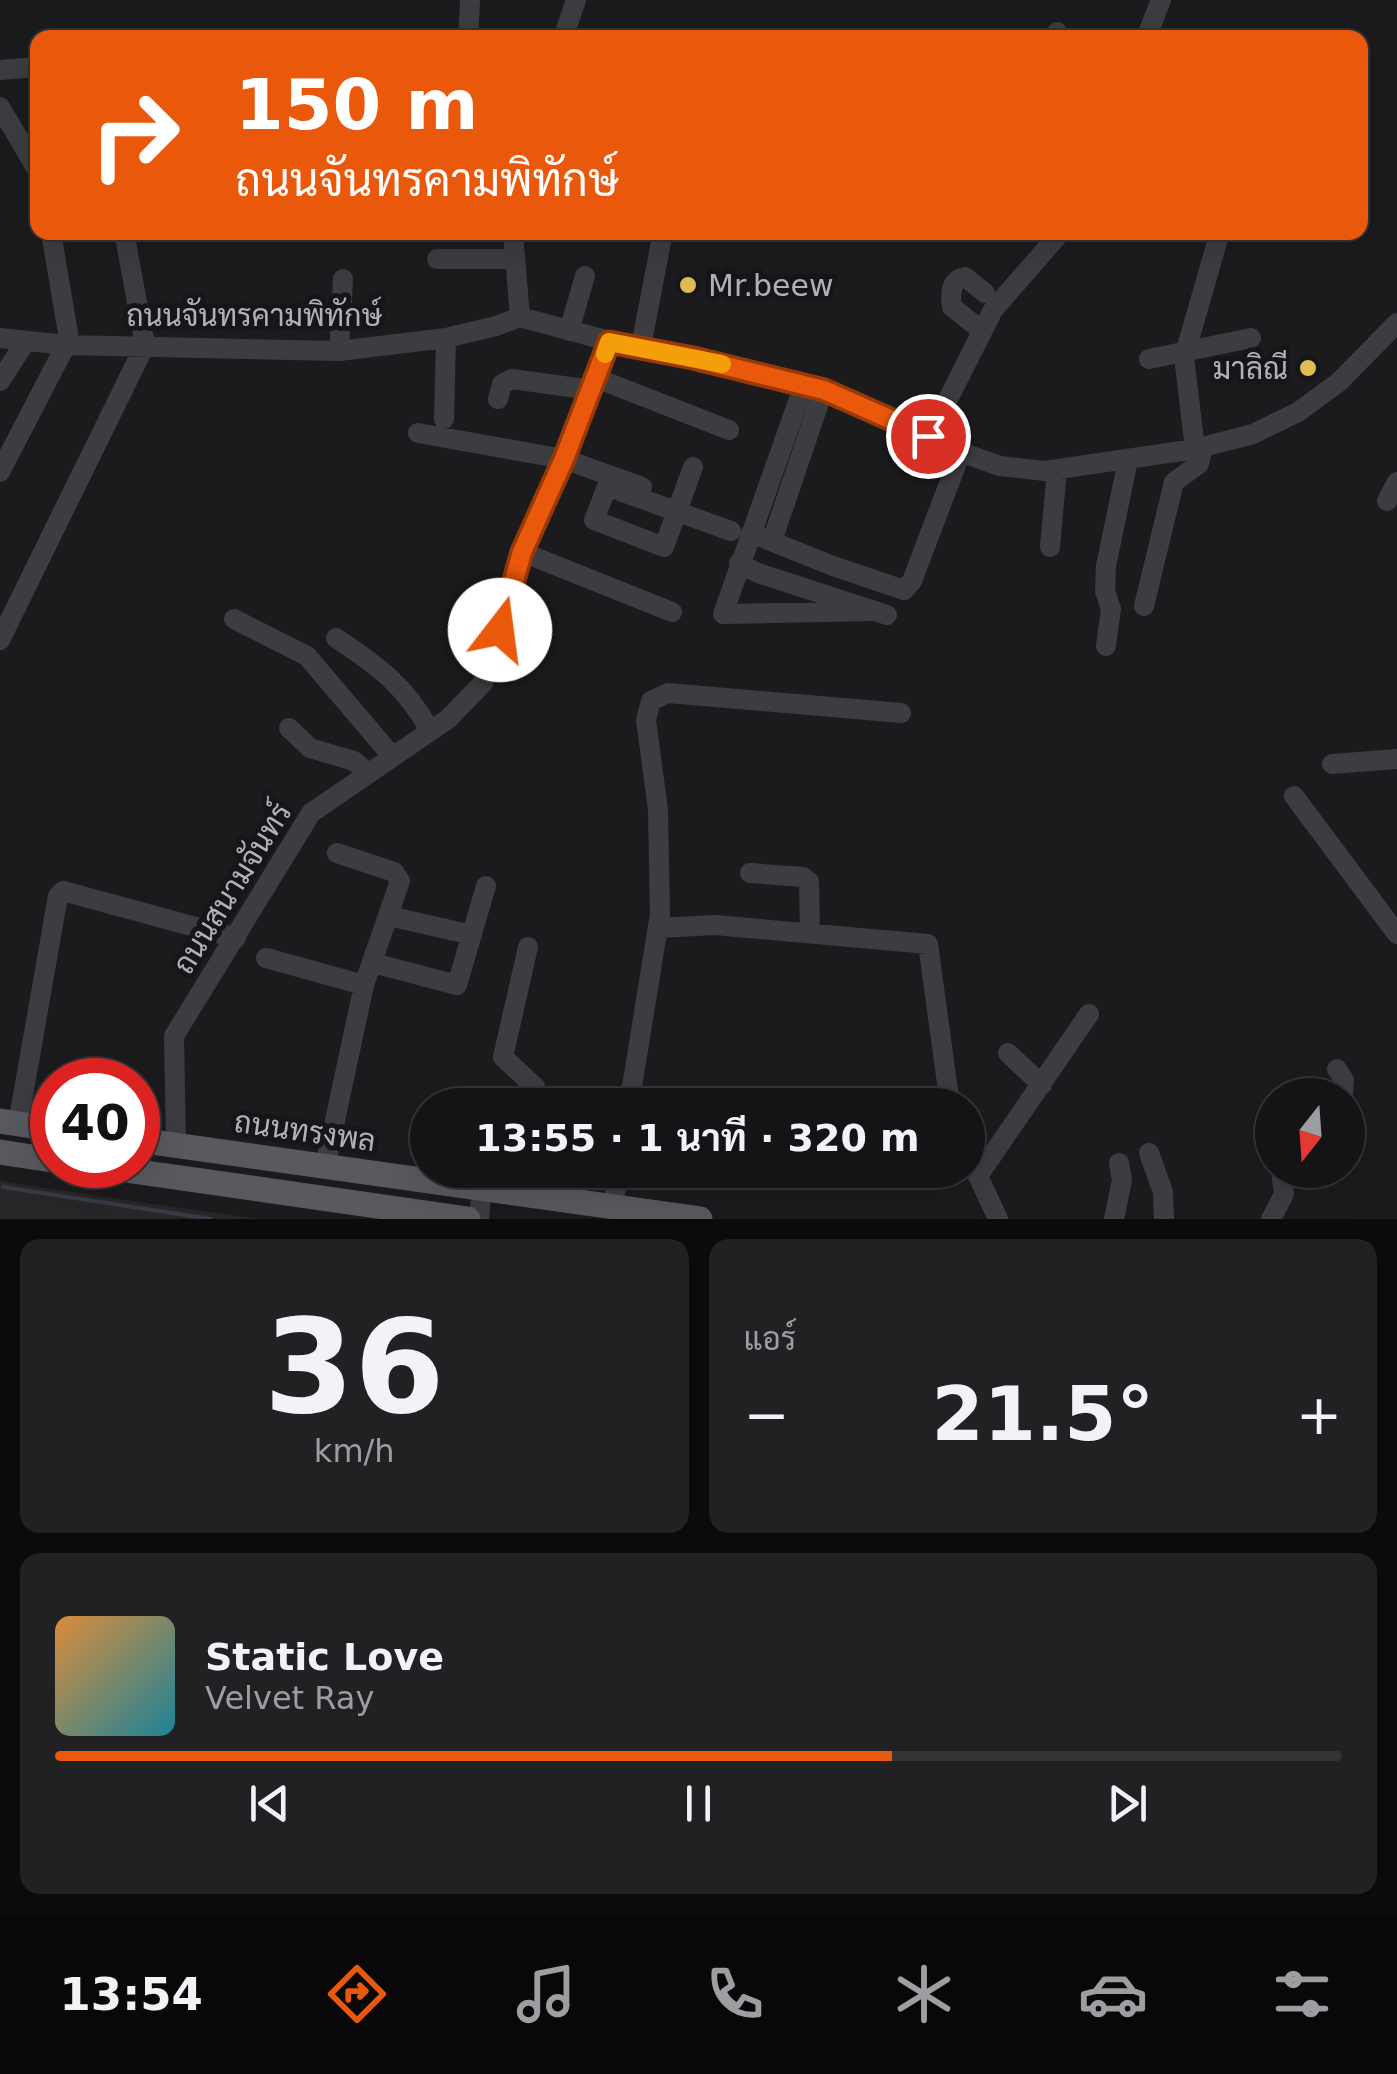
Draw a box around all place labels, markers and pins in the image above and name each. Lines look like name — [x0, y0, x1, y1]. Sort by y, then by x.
place label: Mr.beew — [708, 268, 834, 303]
marker: Mr.beew — [677, 274, 699, 296]
place label: มาลิณี — [1213, 350, 1288, 386]
marker: มาลิณี — [1297, 357, 1319, 379]
pin — [886, 394, 971, 479]

